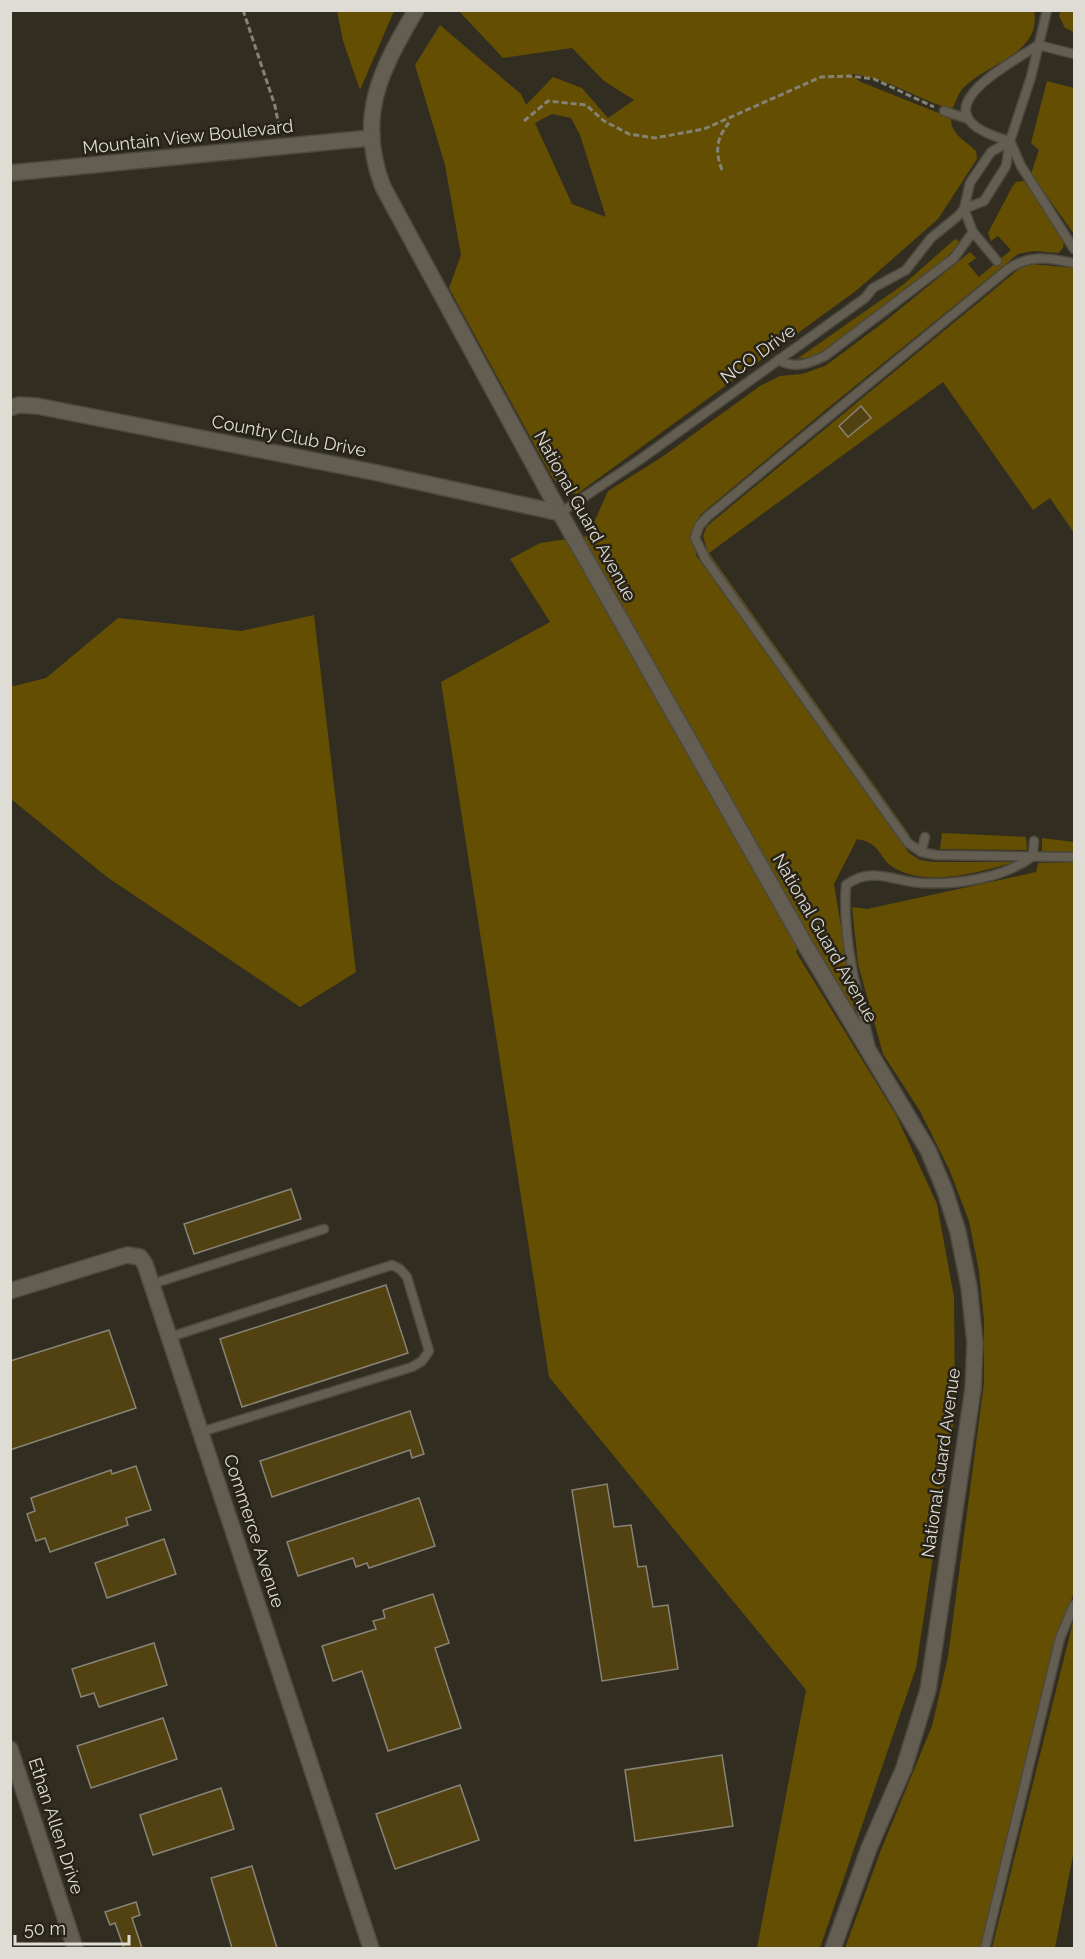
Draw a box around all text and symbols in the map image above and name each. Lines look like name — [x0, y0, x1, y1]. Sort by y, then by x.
street label: Mountain View Boulevard — [81, 115, 294, 158]
street label: NCO Drive — [716, 319, 799, 388]
street label: Country Club Drive — [210, 410, 369, 461]
street label: National Guard Avenue — [530, 427, 641, 605]
street label: National Guard Avenue — [769, 850, 883, 1026]
street label: National Guard Avenue — [917, 1366, 964, 1559]
street label: Commerce Avenue — [220, 1451, 289, 1611]
street label: Ethan Allen Drive — [25, 1755, 89, 1897]
scale bar — [15, 1908, 129, 1946]
text: 50 m — [24, 1918, 66, 1939]

